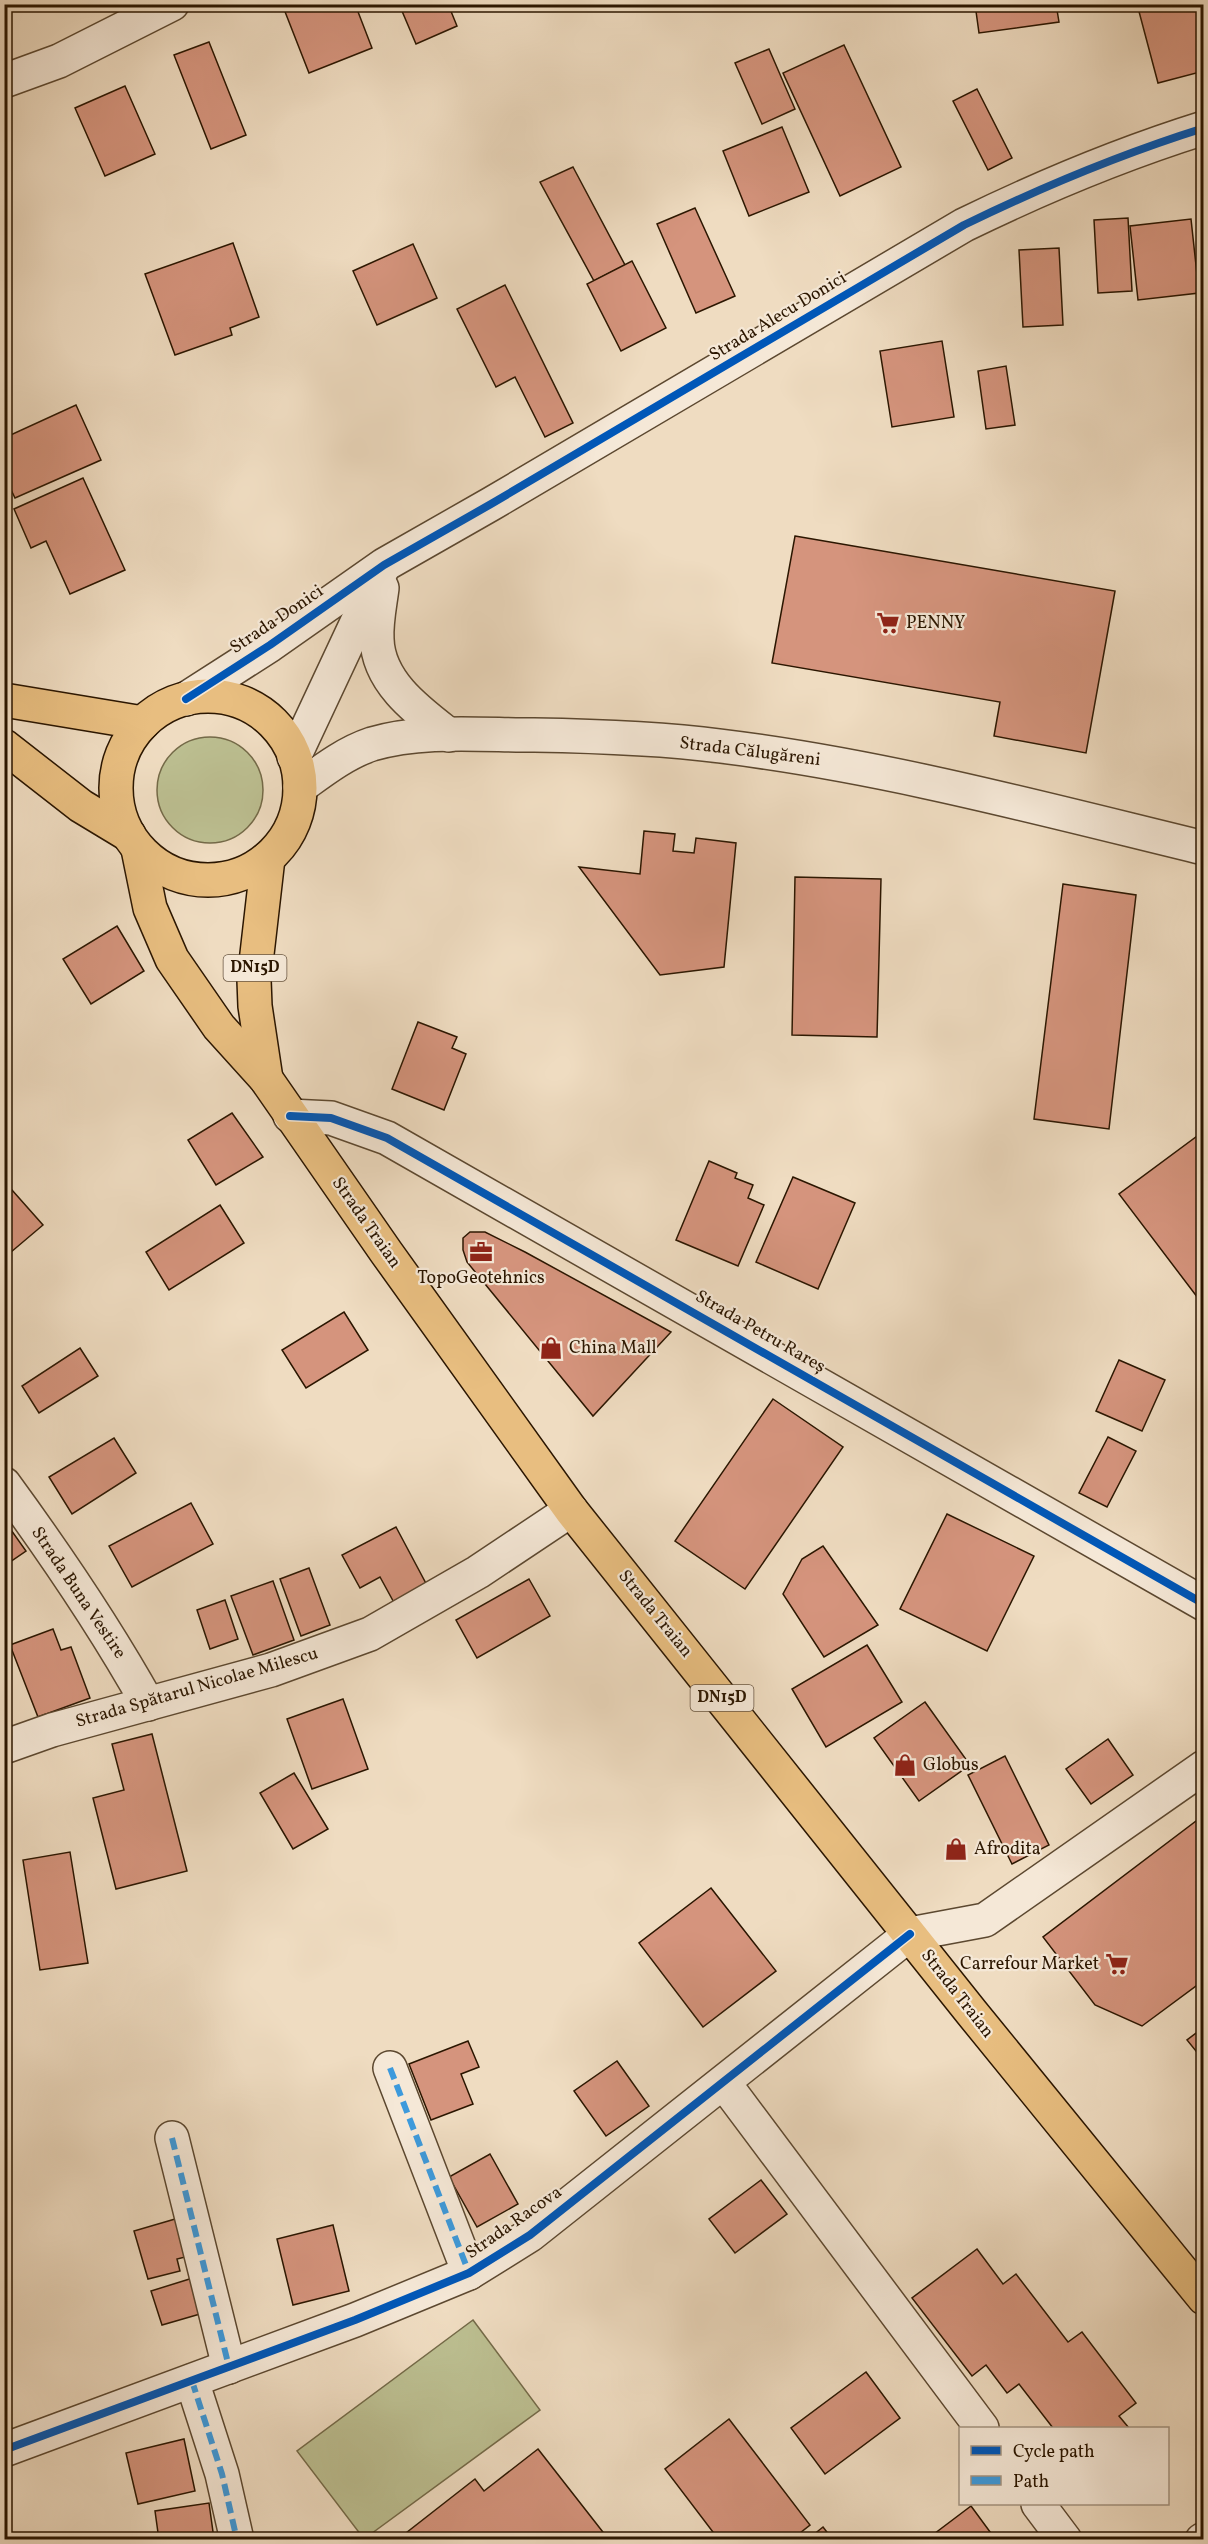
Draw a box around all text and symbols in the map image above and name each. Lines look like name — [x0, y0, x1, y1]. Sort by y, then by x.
street label: Strada Alecu Donici — [705, 266, 851, 368]
street label: Strada Donici — [225, 579, 329, 661]
supermarket icon: PENNY — [875, 610, 901, 636]
place label: PENNY — [906, 611, 965, 636]
street label: Strada Călugăreni — [678, 731, 822, 773]
road number: DN15D — [224, 955, 286, 981]
street label: Strada Traian — [325, 1172, 407, 1274]
office icon: TopoGeotehnics — [468, 1239, 494, 1265]
place label: TopoGeotehnics — [417, 1266, 545, 1291]
street label: Strada Petru Rareș — [690, 1284, 830, 1380]
shop icon: China Mall — [538, 1335, 564, 1361]
place label: China Mall — [569, 1336, 657, 1361]
street label: Strada Buna Vestire — [24, 1522, 132, 1664]
street label: Strada Traian — [612, 1565, 698, 1663]
street label: Strada Spătarul Nicolae Milescu — [73, 1641, 321, 1735]
road number: DN15D — [690, 1685, 754, 1711]
shop icon: Globus — [892, 1752, 918, 1778]
place label: Globus — [923, 1753, 979, 1778]
shop icon: Afrodita — [943, 1836, 969, 1862]
place label: Afrodita — [974, 1837, 1041, 1862]
street label: Strada Traian — [914, 1944, 1000, 2044]
supermarket icon: Carrefour Market — [1104, 1951, 1130, 1977]
place label: Carrefour Market — [960, 1952, 1099, 1977]
street label: Strada Racova — [461, 2180, 567, 2266]
legend — [959, 2427, 1169, 2505]
text: Cycle path — [1013, 2440, 1095, 2465]
text: Path — [1013, 2470, 1049, 2495]

